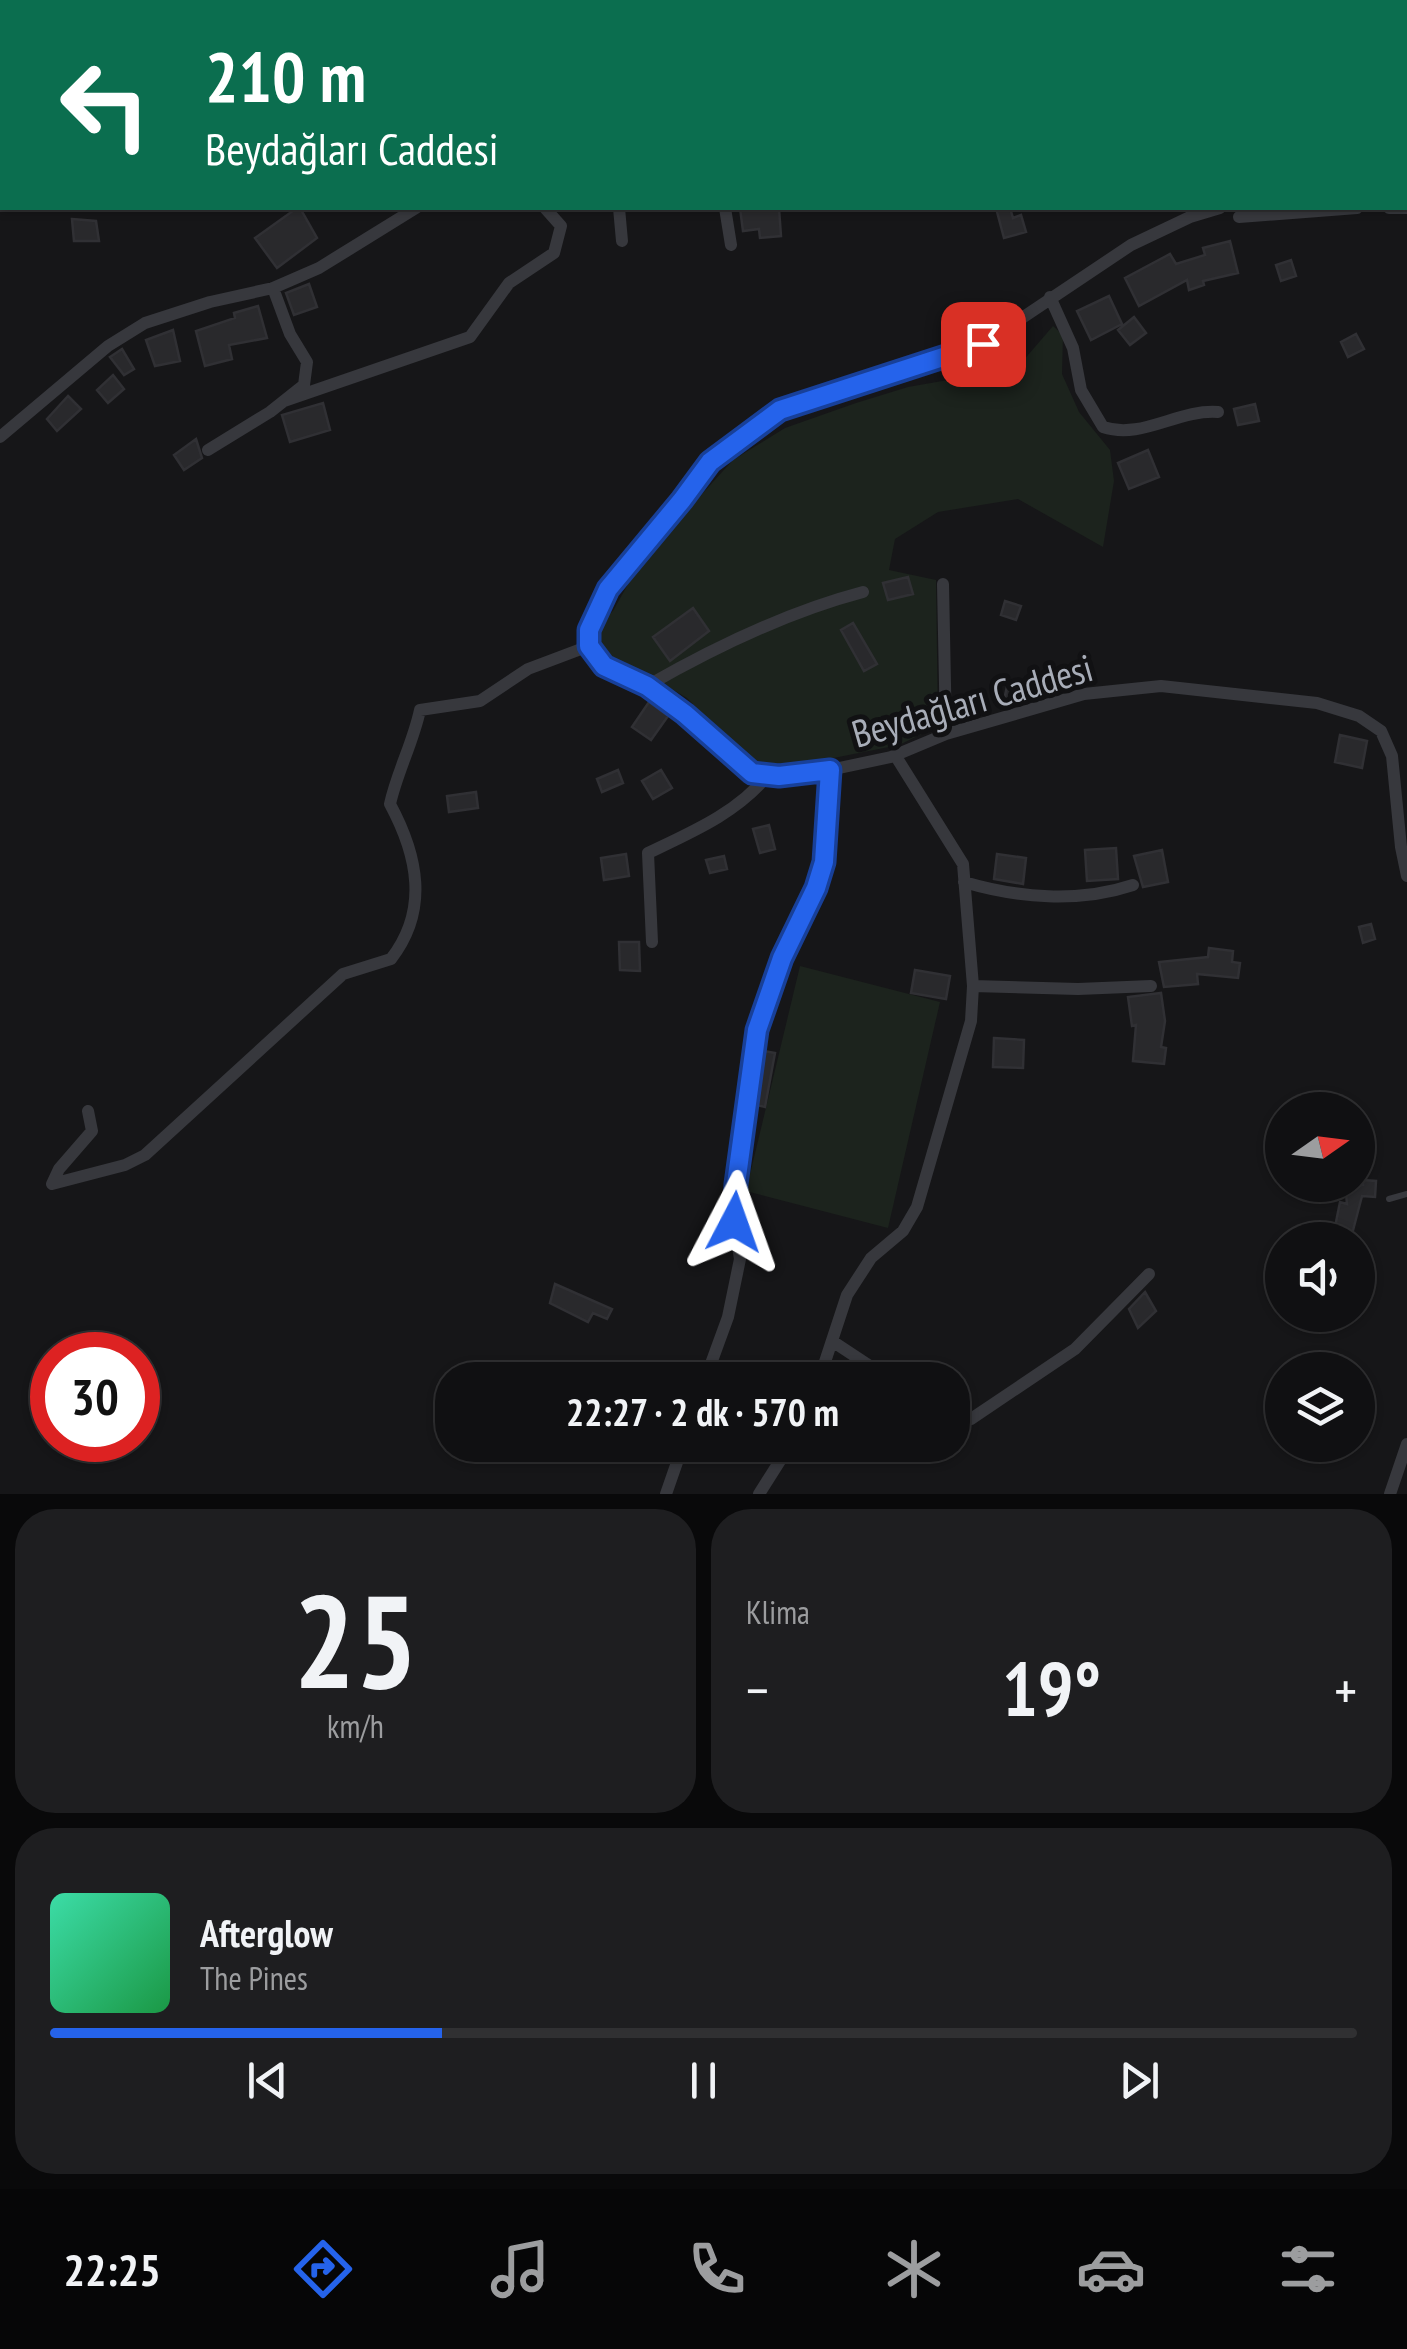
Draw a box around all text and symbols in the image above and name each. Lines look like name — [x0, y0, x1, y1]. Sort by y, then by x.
text: 210 m — [205, 31, 366, 121]
icon: left — [40, 40, 170, 170]
text: Beydağları Caddesi — [205, 119, 499, 177]
pin — [941, 302, 1026, 387]
icon: arrive — [956, 317, 1011, 372]
street label: Beydağları Caddesi — [846, 642, 1098, 758]
north arrow — [1265, 1092, 1375, 1202]
map controls — [1265, 1092, 1375, 1462]
position arrow — [682, 1170, 786, 1274]
button: sound — [1265, 1222, 1375, 1332]
speed limit sign: 30 — [30, 1332, 160, 1462]
button: layers — [1265, 1352, 1375, 1462]
text: 22:27 · 2 dk · 570 m — [566, 1387, 839, 1436]
text: 25 — [293, 1556, 418, 1724]
text: Klima — [746, 1591, 810, 1633]
text: 19° — [1002, 1640, 1101, 1737]
text: − — [746, 1654, 769, 1725]
text: + — [1334, 1654, 1357, 1725]
text: km/h — [327, 1705, 384, 1747]
text: Afterglow — [200, 1908, 333, 1957]
text: The Pines — [200, 1957, 308, 1999]
icon: previous — [240, 2053, 295, 2108]
icon: pause — [676, 2053, 731, 2108]
icon: next — [1112, 2053, 1167, 2108]
icon: directions — [288, 2234, 358, 2304]
icon: music — [485, 2234, 555, 2304]
icon: phone — [682, 2234, 752, 2304]
icon: climate — [879, 2234, 949, 2304]
icon: car — [1076, 2234, 1146, 2304]
icon: filters — [1273, 2234, 1343, 2304]
text: 22:25 — [64, 2240, 161, 2298]

